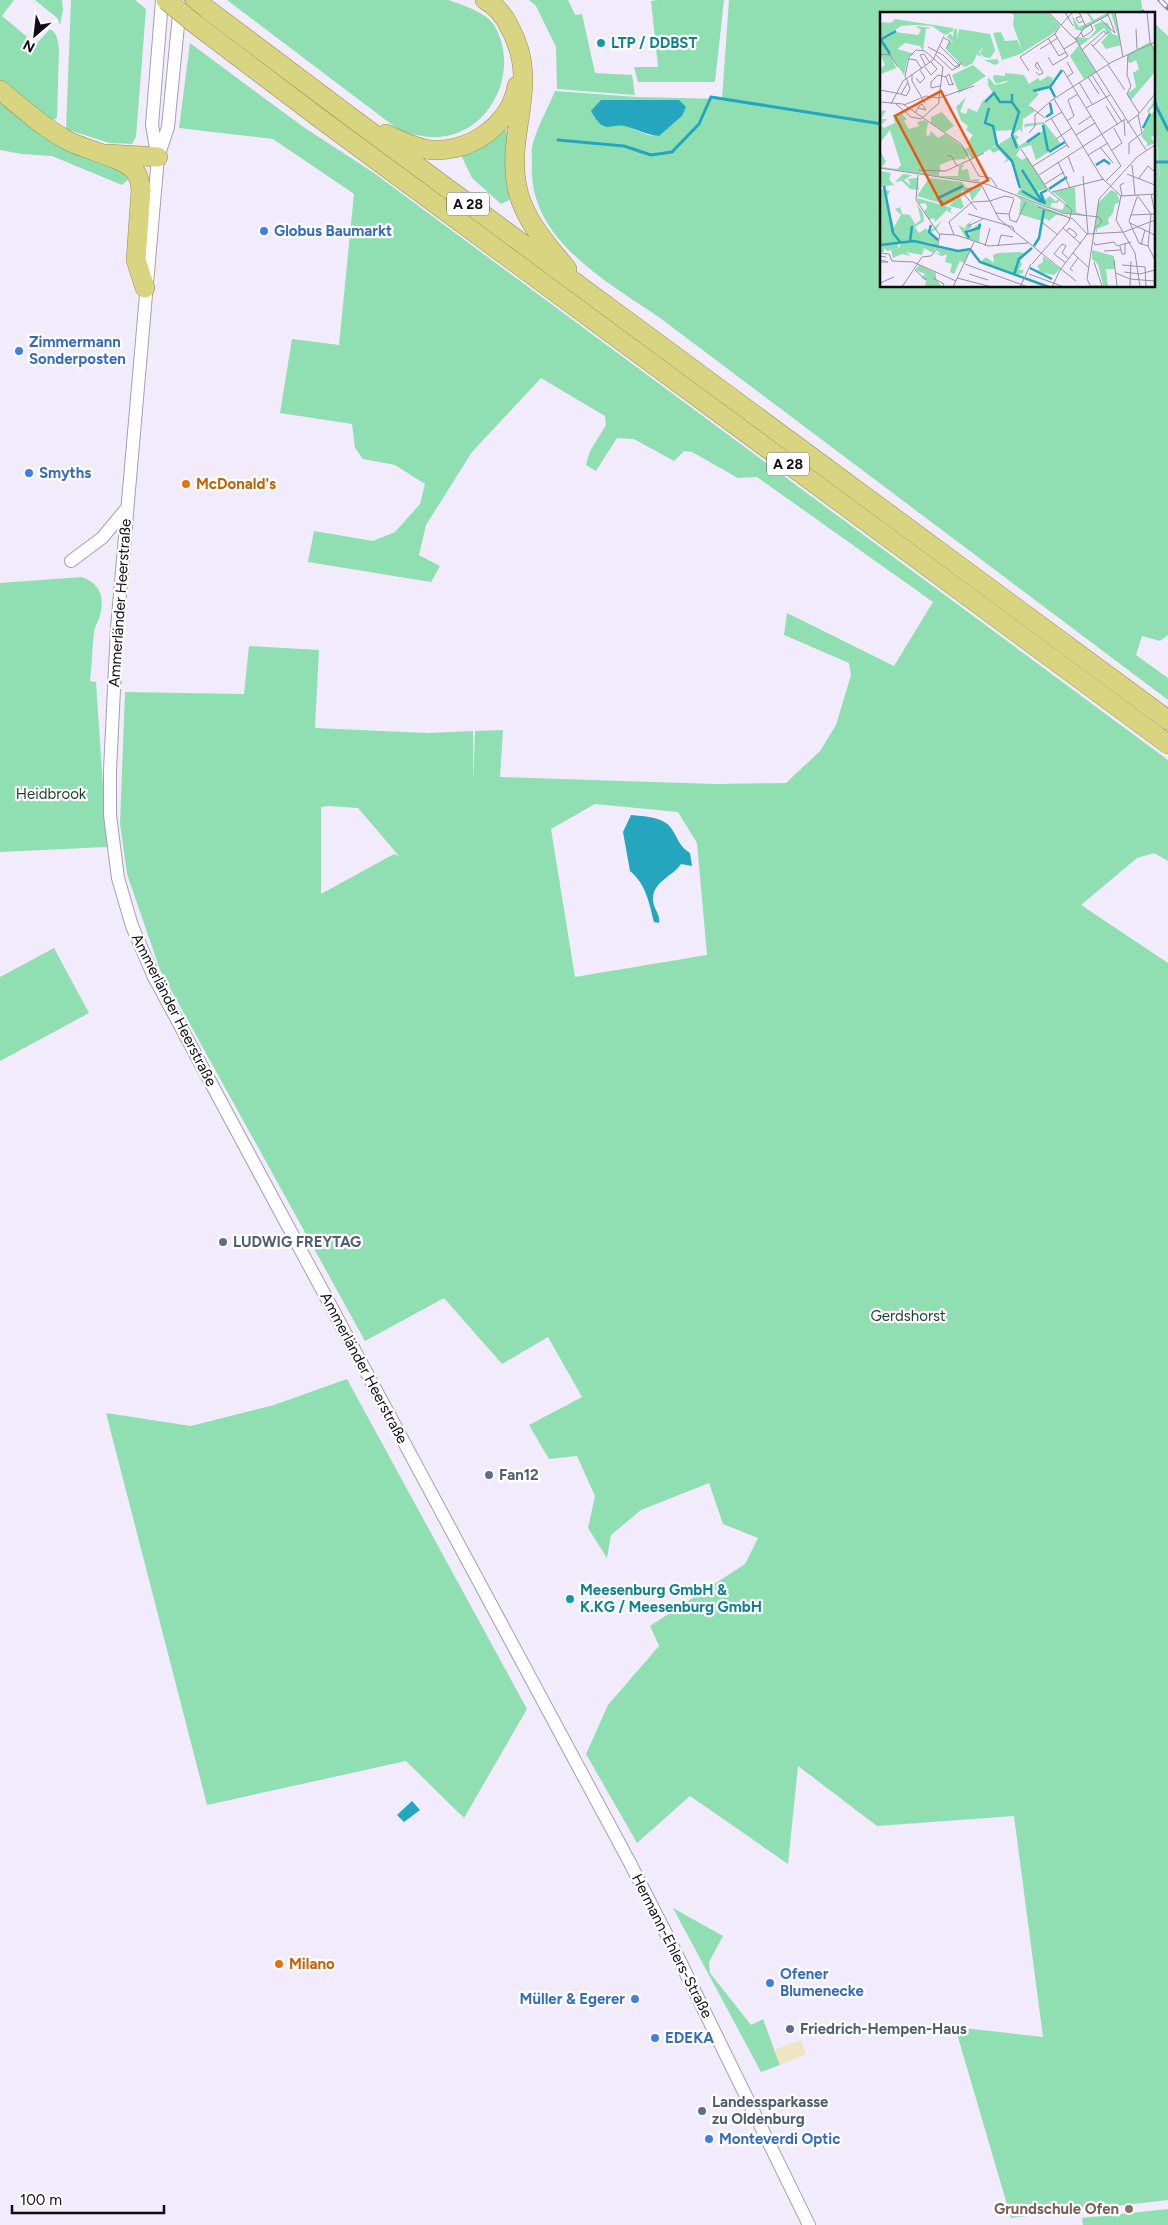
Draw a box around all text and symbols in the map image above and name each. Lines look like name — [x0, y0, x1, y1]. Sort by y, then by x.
north arrow — [10, 10, 60, 60]
inset map — [880, 12, 1156, 288]
place label: LTP / DDBST — [611, 34, 697, 52]
text: N — [20, 36, 38, 56]
marker: LTP / DDBST — [595, 37, 607, 49]
road number: A 28 — [447, 192, 489, 215]
place label: Globus Baumarkt — [274, 222, 392, 240]
marker: Globus Baumarkt — [258, 225, 270, 237]
place label: Zimmermann Sonderposten — [29, 333, 126, 368]
marker: Zimmermann Sonderposten — [13, 345, 25, 357]
road number: A 28 — [767, 452, 809, 476]
place label: Smyths — [39, 464, 91, 482]
marker: Smyths — [23, 467, 35, 479]
place label: McDonald's — [196, 475, 276, 493]
marker: McDonald's — [180, 478, 192, 490]
street label: Ammerländer Heerstraße — [105, 518, 135, 688]
park label: Heidbrook — [16, 785, 87, 803]
street label: Ammerländer Heerstraße — [128, 931, 220, 1089]
place label: LUDWIG FREYTAG — [233, 1233, 361, 1251]
marker: LUDWIG FREYTAG — [217, 1236, 229, 1248]
street label: Ammerländer Heerstraße — [316, 1289, 412, 1447]
park label: Gerdshorst — [870, 1307, 946, 1325]
place label: Fan12 — [499, 1466, 539, 1484]
marker: Fan12 — [483, 1469, 495, 1481]
place label: Meesenburg GmbH & K.KG / Meesenburg GmbH — [580, 1581, 762, 1616]
marker: Meesenburg GmbH & K.KG / Meesenburg GmbH — [564, 1593, 576, 1605]
street label: Hermann-Ehlers-Straße — [628, 1871, 716, 2021]
place label: Milano — [289, 1955, 335, 1973]
marker: Milano — [273, 1958, 285, 1970]
place label: Ofener Blumenecke — [780, 1965, 864, 2000]
marker: Ofener Blumenecke — [764, 1977, 776, 1989]
place label: Müller & Egerer — [520, 1990, 625, 2008]
marker: Müller & Egerer — [629, 1993, 641, 2005]
place label: Friedrich-Hempen-Haus — [800, 2020, 967, 2038]
marker: Friedrich-Hempen-Haus — [784, 2023, 796, 2035]
place label: EDEKA — [665, 2029, 714, 2047]
marker: EDEKA — [649, 2032, 661, 2044]
place label: Landessparkasse zu Oldenburg — [712, 2093, 829, 2128]
marker: Landessparkasse zu Oldenburg — [696, 2105, 708, 2117]
place label: Monteverdi Optic — [719, 2130, 840, 2148]
marker: Monteverdi Optic — [703, 2133, 715, 2145]
scale bar — [12, 2182, 165, 2214]
text: 100 m — [20, 2191, 62, 2209]
place label: Grundschule Ofen — [994, 2200, 1119, 2218]
marker: Grundschule Ofen — [1123, 2203, 1135, 2215]

